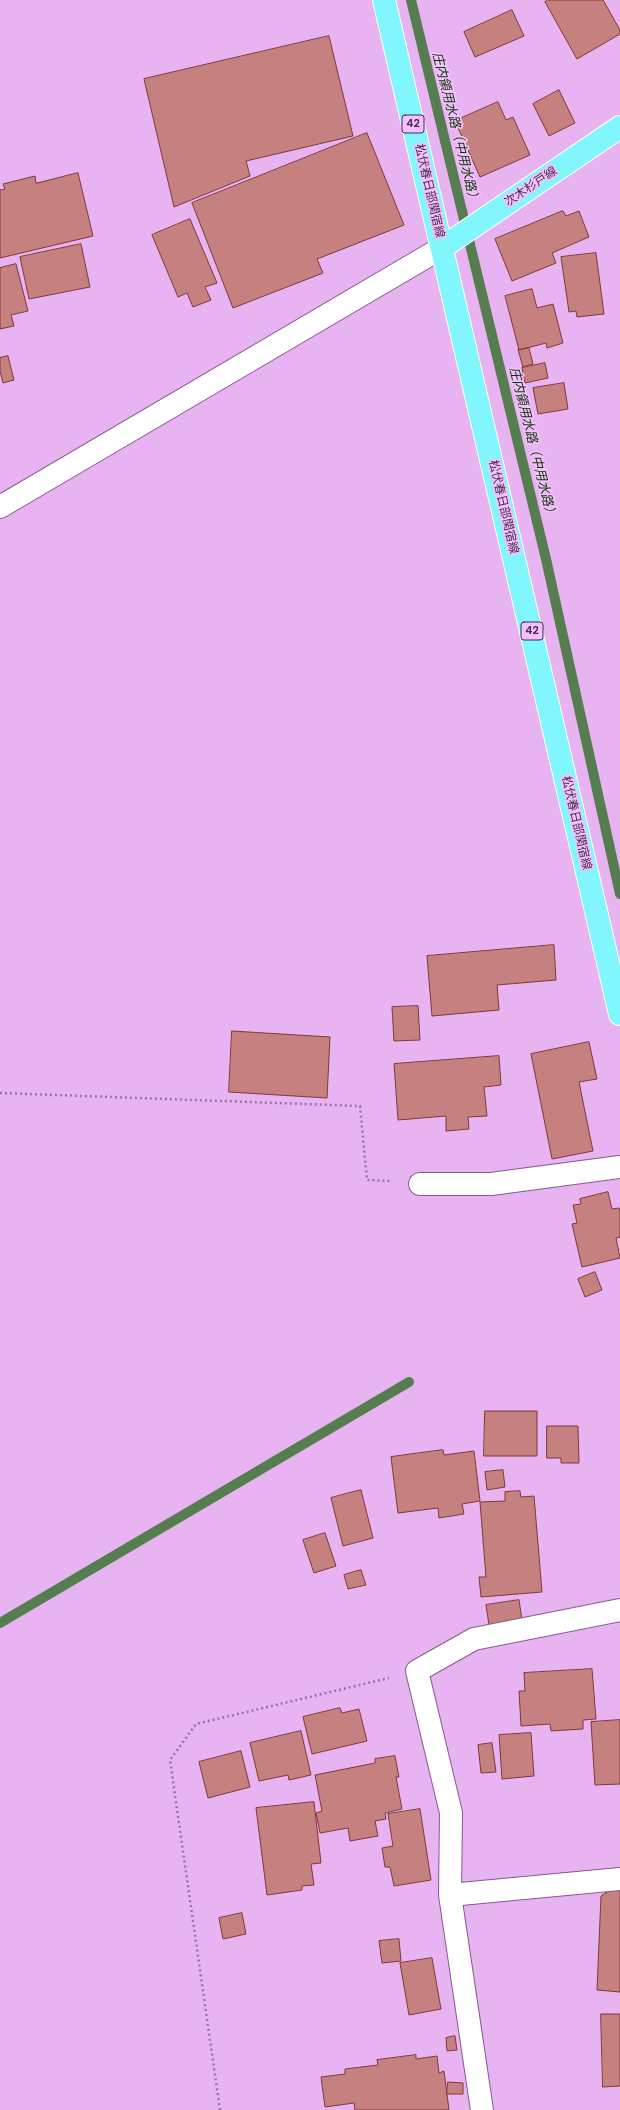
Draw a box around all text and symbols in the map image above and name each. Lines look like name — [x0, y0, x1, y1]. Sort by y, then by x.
water label: 庄内領用水路（中用水路） — [429, 50, 481, 206]
road number: 42 — [402, 115, 424, 133]
street label: 松伏春日部関宿線 — [411, 143, 447, 239]
street label: 次木杉戸線 — [502, 164, 560, 210]
water label: 庄内領用水路（中用水路） — [506, 365, 558, 521]
street label: 松伏春日部関宿線 — [485, 459, 521, 555]
road number: 42 — [521, 622, 543, 640]
street label: 松伏春日部関宿線 — [558, 775, 594, 871]

